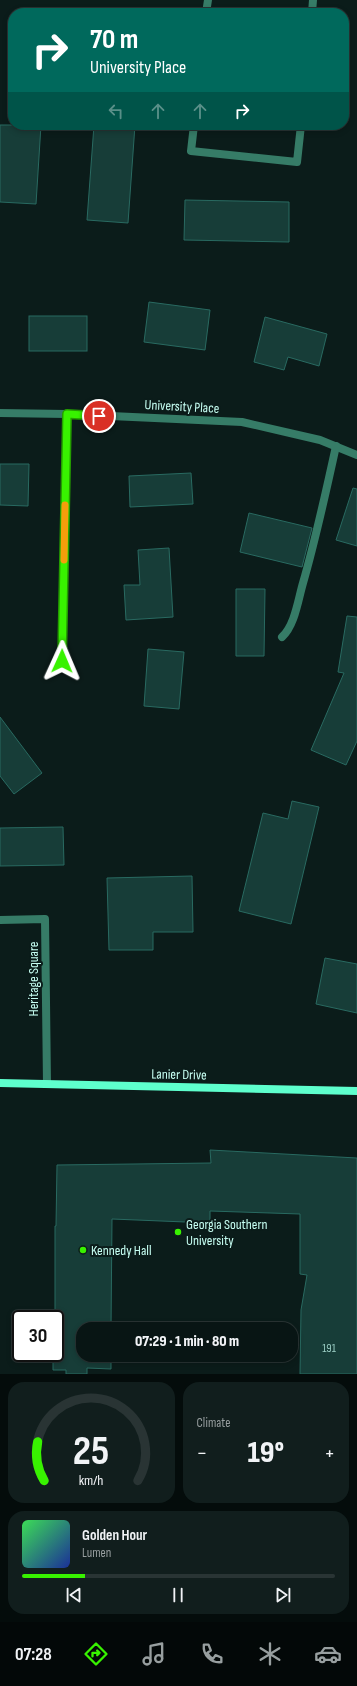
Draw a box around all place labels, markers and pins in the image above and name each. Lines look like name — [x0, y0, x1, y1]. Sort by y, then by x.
pin — [82, 399, 116, 433]
place label: Georgia Southern University — [186, 1216, 267, 1249]
marker: Georgia Southern University — [173, 1227, 183, 1237]
place label: Kennedy Hall — [91, 1242, 152, 1259]
marker: Kennedy Hall — [78, 1245, 88, 1255]

